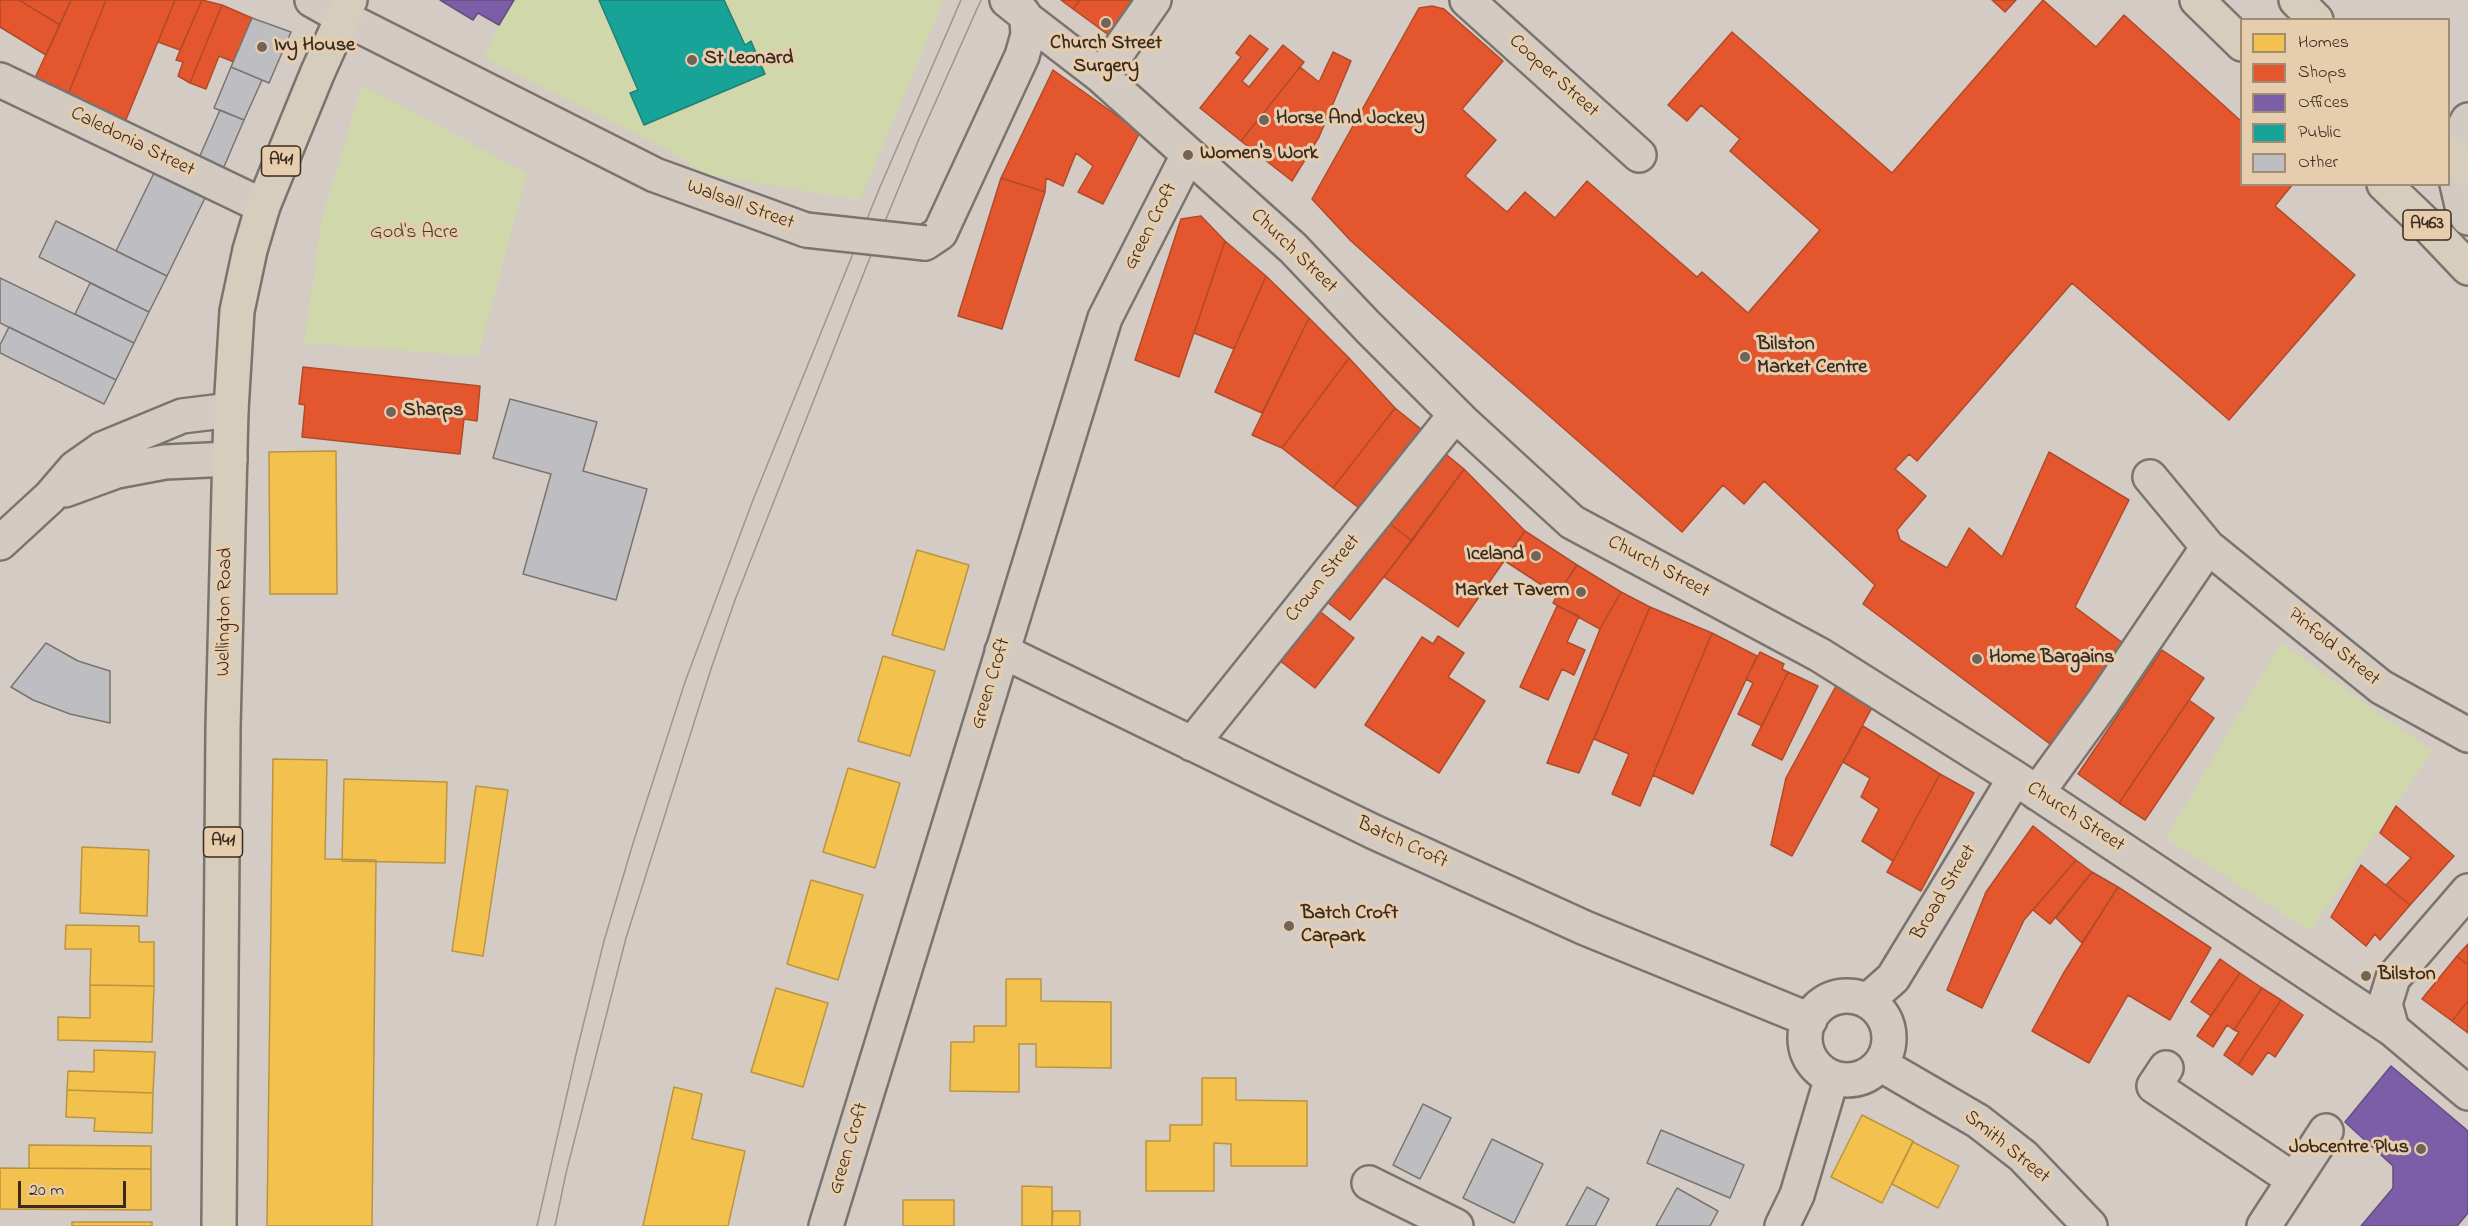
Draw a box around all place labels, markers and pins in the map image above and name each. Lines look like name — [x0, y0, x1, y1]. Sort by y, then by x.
marker: Church Street Surgery — [1099, 16, 1113, 30]
place label: Church Street Surgery — [1050, 33, 1162, 80]
place label: Ivy House — [274, 35, 355, 59]
marker: Ivy House — [255, 40, 269, 54]
place label: St Leonard — [704, 48, 793, 72]
marker: St Leonard — [685, 53, 699, 67]
place label: Horse And Jockey — [1276, 108, 1425, 132]
marker: Horse And Jockey — [1257, 113, 1271, 127]
place label: Women's Work — [1200, 143, 1318, 167]
marker: Women's Work — [1181, 148, 1195, 162]
place label: Bilston Market Centre — [1757, 334, 1867, 381]
marker: Bilston Market Centre — [1738, 350, 1752, 364]
place label: Sharps — [403, 400, 463, 424]
marker: Sharps — [384, 405, 398, 419]
place label: Iceland — [1466, 544, 1524, 568]
marker: Iceland — [1529, 549, 1543, 563]
place label: Market Tavern — [1455, 580, 1569, 604]
marker: Market Tavern — [1574, 585, 1588, 599]
place label: Home Bargains — [1989, 647, 2114, 671]
marker: Home Bargains — [1970, 652, 1984, 666]
place label: Batch Croft Carpark — [1301, 903, 1398, 950]
marker: Batch Croft Carpark — [1282, 919, 1296, 933]
place label: Bilston — [2378, 964, 2436, 988]
marker: Bilston — [2359, 969, 2373, 983]
place label: Jobcentre Plus — [2289, 1137, 2409, 1161]
marker: Jobcentre Plus — [2414, 1142, 2428, 1156]

